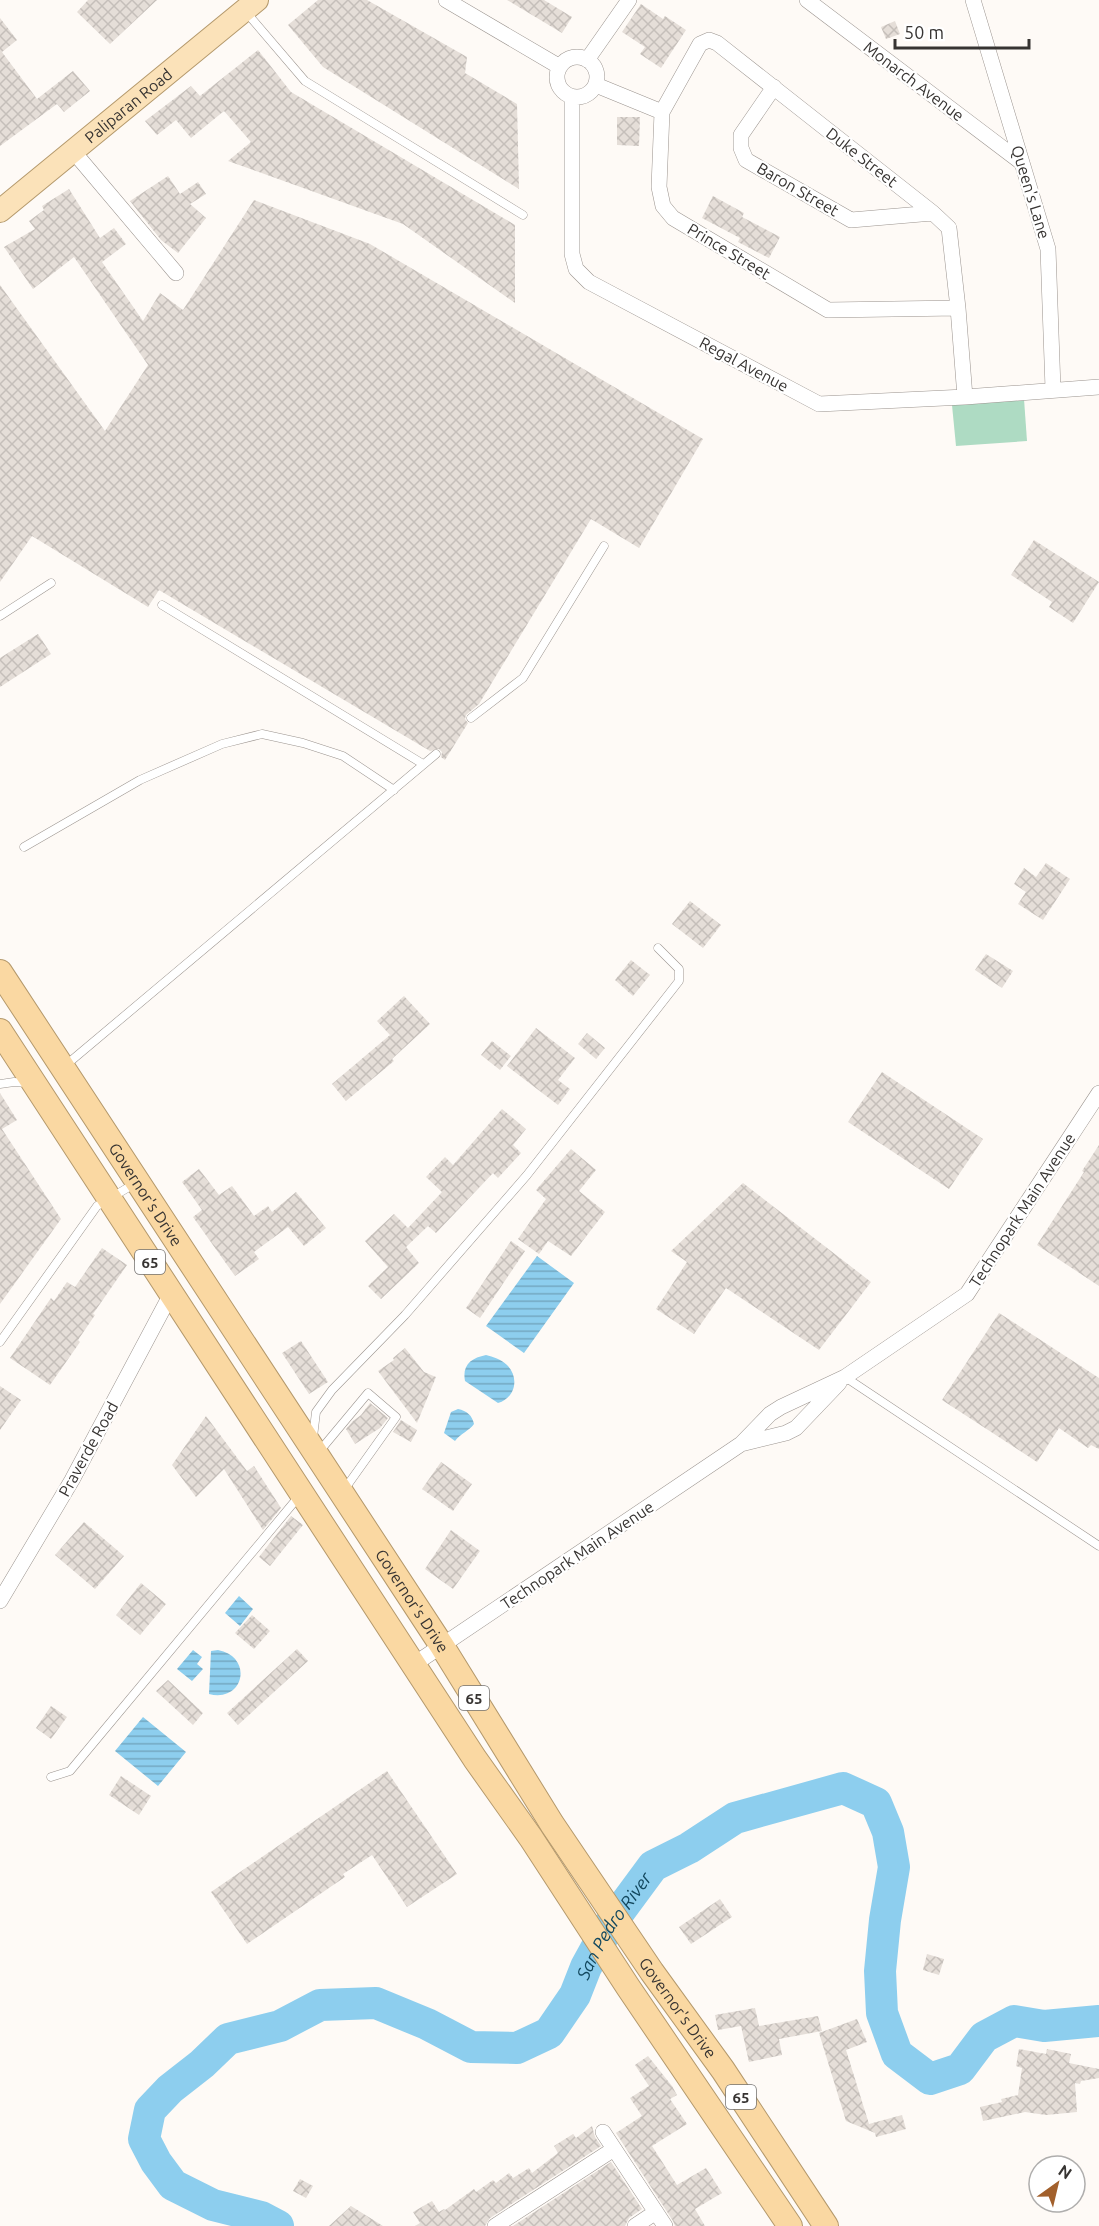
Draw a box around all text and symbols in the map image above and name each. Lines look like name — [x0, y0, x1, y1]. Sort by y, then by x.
scale bar — [895, 12, 1028, 50]
text: 50 m — [904, 22, 944, 42]
street label: Monarch Avenue — [860, 37, 968, 125]
street label: Paliparan Road — [81, 65, 176, 147]
street label: Duke Street — [823, 124, 902, 191]
street label: Queen's Lane — [1008, 143, 1054, 241]
street label: Baron Street — [754, 158, 843, 220]
street label: Prince Street — [684, 219, 774, 283]
street label: Regal Avenue — [697, 333, 791, 395]
street label: Technopark Main Avenue — [965, 1130, 1079, 1290]
street label: Governor's Drive — [106, 1140, 186, 1249]
road number: 65 — [135, 1250, 165, 1274]
street label: Praverde Road — [55, 1399, 121, 1499]
street label: Technopark Main Avenue — [497, 1497, 657, 1613]
street label: Governor's Drive — [372, 1546, 453, 1656]
road number: 65 — [459, 1686, 489, 1710]
water label: San Pedro River — [572, 1867, 656, 1983]
street label: Governor's Drive — [636, 1954, 720, 2061]
road number: 65 — [726, 2085, 756, 2109]
north arrow — [1027, 2154, 1087, 2214]
text: N — [1055, 2161, 1075, 2182]

